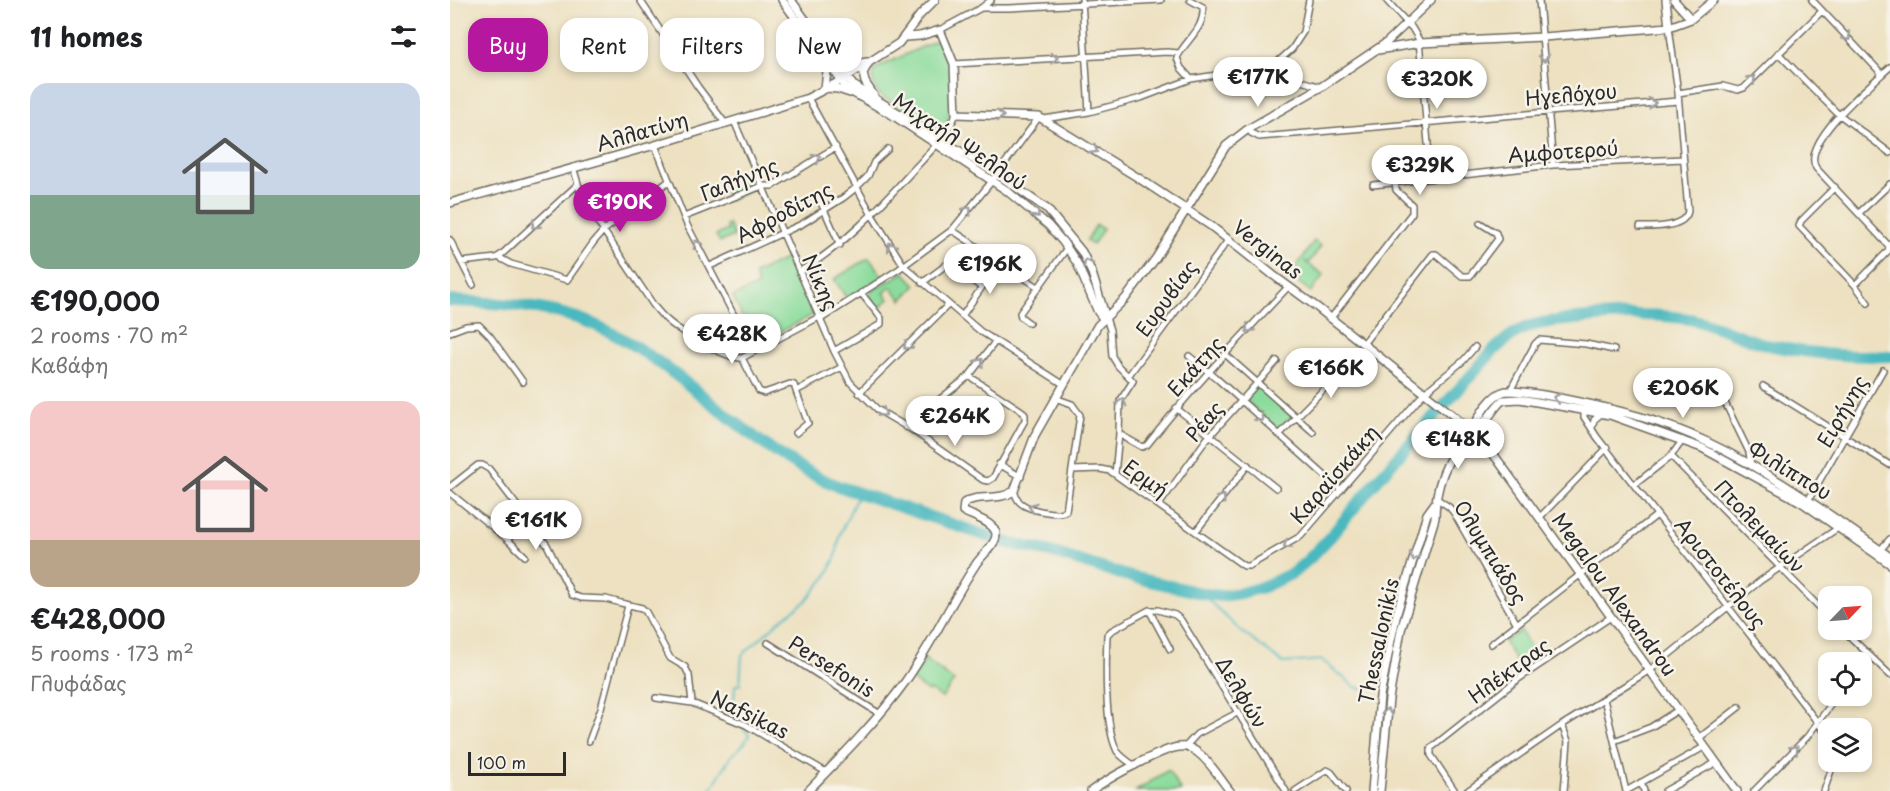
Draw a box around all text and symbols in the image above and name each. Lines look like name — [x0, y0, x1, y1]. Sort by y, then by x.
text: 11 homes — [30, 17, 143, 56]
chip: Buy — [468, 18, 548, 72]
chip: Rent — [560, 18, 648, 72]
chip: Filters — [660, 18, 764, 72]
chip: New — [776, 18, 862, 72]
icon: filters — [387, 20, 420, 53]
one-way arrow — [1840, 31, 1851, 41]
one-way arrow — [1050, 52, 1059, 65]
one-way arrow — [1538, 54, 1551, 63]
pin: €177K — [1216, 57, 1300, 108]
pin: €320K — [1395, 59, 1479, 110]
text: €177K — [1227, 61, 1289, 91]
text: €320K — [1401, 63, 1473, 93]
street label: Ηγελόχου — [1524, 75, 1618, 113]
one-way arrow — [1745, 76, 1756, 86]
street label: Μιχαήλ Ψελλού — [887, 85, 1033, 197]
one-way arrow — [1648, 97, 1657, 110]
street label: Αλλατίνη — [593, 104, 691, 158]
one-way arrow — [996, 110, 1005, 122]
icon: home — [171, 122, 279, 230]
street label: Αμφοτερού — [1507, 132, 1619, 170]
one-way arrow — [1088, 142, 1098, 154]
pin: €329K — [1378, 145, 1462, 196]
text: €329K — [1386, 149, 1454, 179]
street label: Γαλήνης — [695, 150, 783, 208]
one-way arrow — [811, 154, 821, 166]
street label: Αφροδίτης — [730, 174, 838, 250]
pin: €190K — [578, 182, 662, 233]
text: €190K — [587, 186, 653, 216]
one-way arrow — [961, 206, 972, 217]
one-way arrow — [1029, 207, 1040, 218]
street label: Verginas — [1227, 212, 1309, 286]
one-way arrow — [531, 218, 541, 229]
one-way arrow — [693, 240, 704, 250]
one-way arrow — [887, 242, 899, 252]
pin: €196K — [948, 244, 1032, 295]
text: €196K — [958, 248, 1022, 278]
street label: Νίκης — [795, 249, 847, 315]
street label: Ευρυβίας — [1128, 253, 1204, 343]
one-way arrow — [1083, 258, 1094, 269]
text: €190,000 — [30, 281, 160, 320]
pin: €428K — [690, 314, 774, 365]
text: €428K — [697, 318, 767, 348]
text: 2 rooms · 70 m² — [30, 320, 188, 350]
one-way arrow — [1245, 322, 1256, 332]
street label: Εκάτης — [1160, 329, 1230, 403]
one-way arrow — [903, 339, 913, 350]
pin: €166K — [1289, 348, 1373, 399]
text: Καβάφη — [30, 350, 108, 380]
text: €166K — [1298, 352, 1364, 382]
one-way arrow — [973, 357, 984, 368]
pin: €206K — [1641, 368, 1725, 419]
street label: Ειρήνης — [1809, 369, 1875, 453]
text: €206K — [1647, 372, 1719, 402]
one-way arrow — [1553, 392, 1563, 405]
street label: Ρέας — [1178, 394, 1230, 448]
pin: €264K — [913, 396, 997, 447]
one-way arrow — [1115, 397, 1128, 407]
text: €264K — [920, 400, 990, 430]
one-way arrow — [876, 406, 887, 417]
one-way arrow — [1253, 411, 1263, 422]
street label: Καραϊσκάκη — [1283, 418, 1385, 530]
pin: €148K — [1416, 419, 1500, 470]
text: €148K — [1425, 423, 1491, 453]
street label: Φιλίππου — [1742, 433, 1838, 507]
icon: home — [171, 440, 279, 548]
street label: Ερμή — [1117, 452, 1175, 504]
street label: Πτολεμαίων — [1708, 473, 1812, 579]
one-way arrow — [1215, 494, 1226, 505]
street label: Ολυμπιάδος — [1447, 494, 1535, 610]
pin: €161K — [494, 500, 578, 551]
one-way arrow — [1027, 502, 1038, 514]
text: €161K — [505, 504, 567, 534]
street label: Megalou Alexandrou — [1545, 506, 1685, 682]
street label: Αριστοτέλους — [1668, 511, 1774, 635]
one-way arrow — [1283, 538, 1293, 550]
one-way arrow — [1409, 551, 1421, 562]
street label: Thessalonikis — [1350, 575, 1406, 707]
north arrow — [1818, 586, 1872, 640]
map controls — [1818, 586, 1872, 772]
text: €428,000 — [30, 599, 165, 638]
street label: Persefonis — [783, 628, 881, 704]
street label: Ηλέκτρας — [1462, 630, 1556, 710]
text: 5 rooms · 173 m² — [30, 638, 194, 668]
street label: Δελφών — [1209, 650, 1275, 734]
button: locate — [1818, 652, 1872, 706]
text: Γλυφάδας — [30, 668, 127, 698]
street label: Nafsikas — [706, 682, 794, 746]
one-way arrow — [1380, 707, 1393, 716]
button: layers — [1818, 718, 1872, 772]
one-way arrow — [1788, 746, 1799, 757]
scale bar — [468, 749, 566, 776]
text: 100 m — [477, 750, 526, 774]

